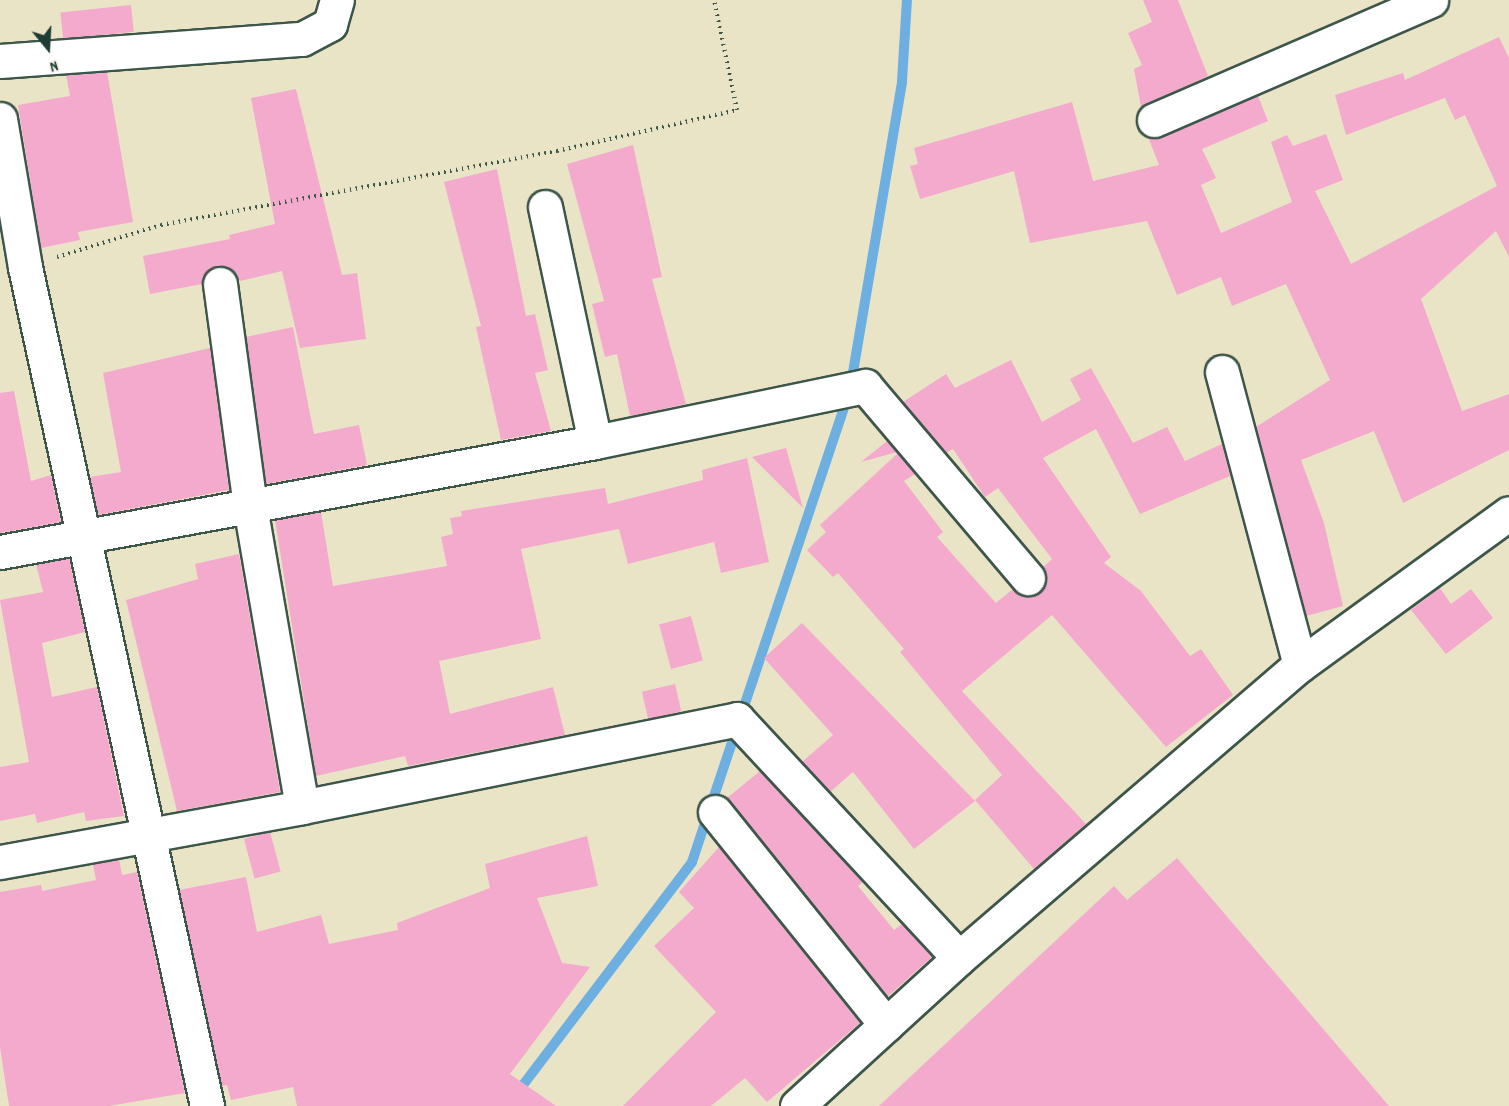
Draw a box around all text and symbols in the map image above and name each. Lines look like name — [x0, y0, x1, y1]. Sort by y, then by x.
north arrow — [18, 18, 78, 78]
text: N — [46, 53, 61, 78]

